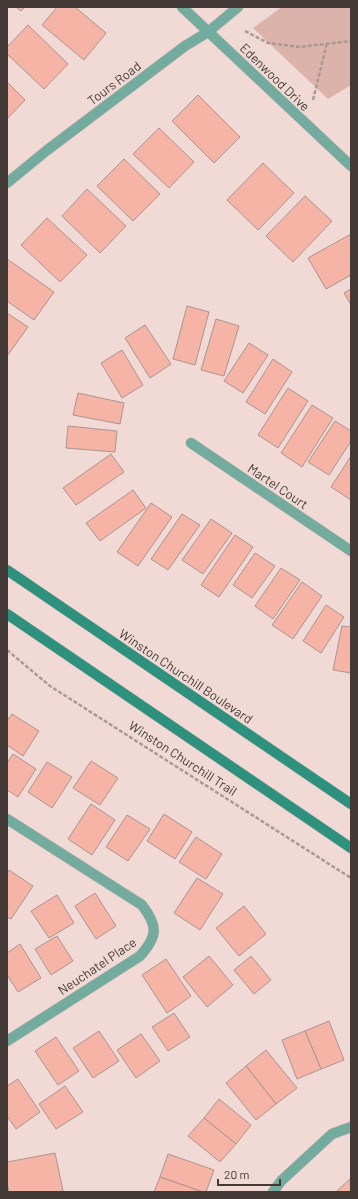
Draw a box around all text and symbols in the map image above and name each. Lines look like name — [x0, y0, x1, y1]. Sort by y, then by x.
street label: Edenwood Drive — [237, 40, 313, 114]
street label: Tours Road — [84, 58, 144, 108]
street label: Martel Court — [245, 460, 311, 512]
street label: Winston Churchill Boulevard — [116, 625, 256, 727]
street label: Winston Churchill Trail — [126, 717, 240, 799]
street label: Neuchatel Place — [55, 934, 139, 998]
scale bar — [218, 1161, 280, 1187]
text: 20 m — [224, 1167, 250, 1181]

